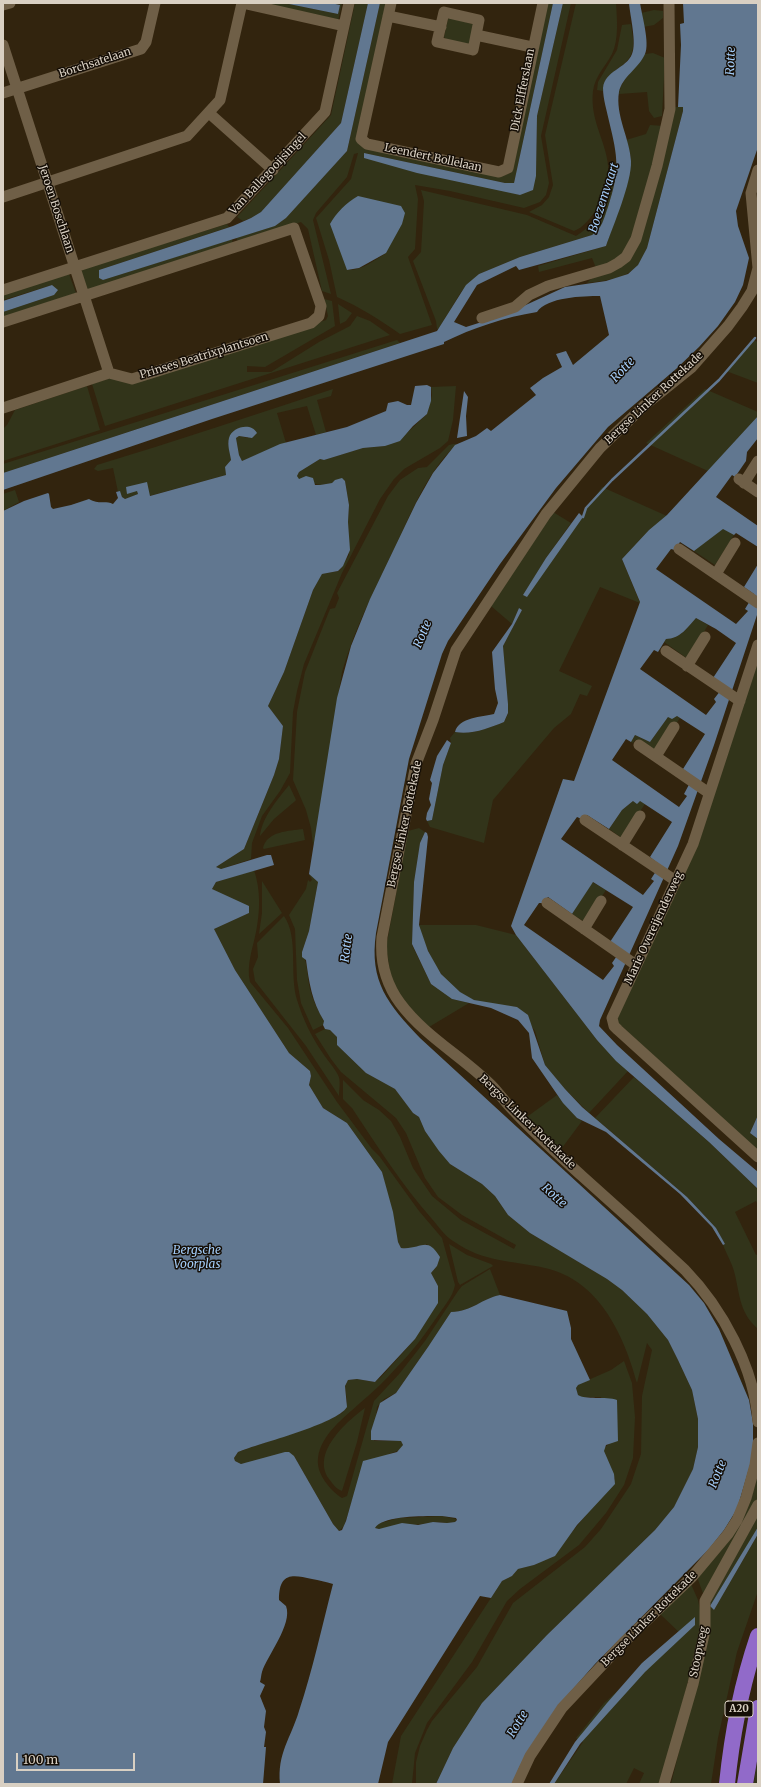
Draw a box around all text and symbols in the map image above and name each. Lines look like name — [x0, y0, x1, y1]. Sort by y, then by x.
street label: Borchsatelaan — [57, 45, 133, 81]
water label: Rotte — [723, 46, 739, 76]
street label: Dick Elfferslaan — [509, 48, 537, 132]
street label: Van Ballegooijsingel — [227, 131, 309, 217]
street label: Leendert Bollelaan — [383, 141, 483, 175]
water label: Boezemvaart — [586, 161, 622, 235]
street label: Jeroen Boschlaan — [36, 164, 76, 254]
street label: Prinses Beatrixplantsoen — [138, 330, 270, 382]
street label: Bergse Linker Rottekade — [602, 349, 706, 447]
water label: Rotte — [608, 355, 638, 385]
water label: Rotte — [411, 618, 435, 650]
street label: Bergse Linker Rottekade — [385, 759, 425, 889]
street label: Marie Overeijenderweg — [622, 869, 686, 987]
water label: Rotte — [338, 933, 356, 963]
street label: Bergse Linker Rottekade — [476, 1072, 578, 1172]
water label: Rotte — [538, 1181, 570, 1211]
water label: Bergsche Voorplas — [173, 1244, 221, 1272]
water label: Rotte — [706, 1458, 730, 1490]
street label: Bergse Linker Rottekade — [599, 1569, 699, 1669]
street label: Stoopweg — [687, 1625, 711, 1679]
road number: A20 — [725, 1701, 753, 1717]
water label: Rotte — [504, 1708, 532, 1740]
scale bar — [18, 1745, 137, 1771]
text: 100 m — [23, 1752, 58, 1767]

